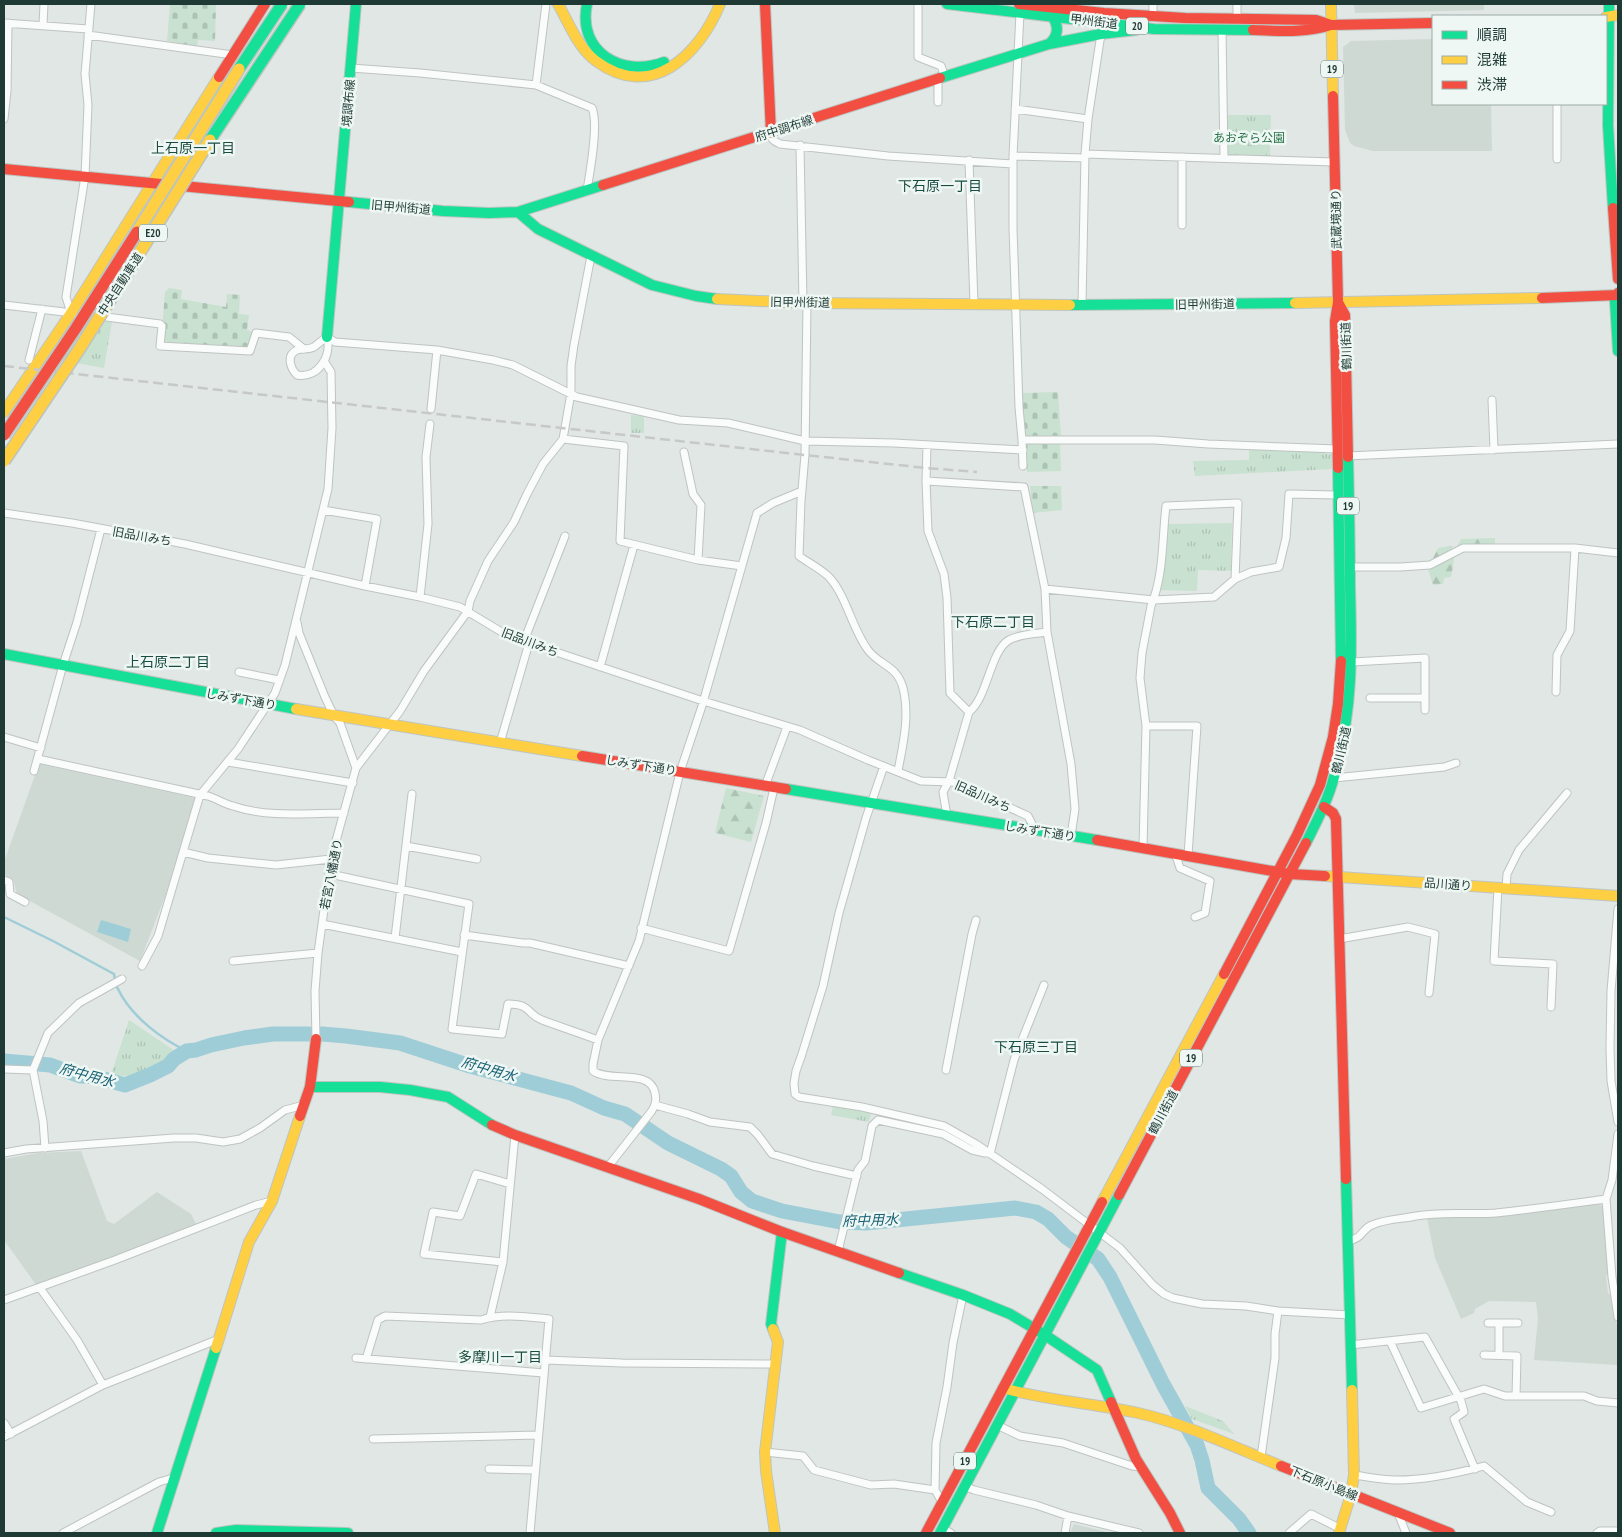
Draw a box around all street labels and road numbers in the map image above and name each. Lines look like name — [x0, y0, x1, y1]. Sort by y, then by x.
street label: 甲州街道 — [1069, 11, 1119, 31]
road number: 20 — [1126, 18, 1148, 34]
road number: 19 — [1321, 61, 1343, 78]
street label: 境調布線 — [338, 78, 358, 128]
street label: 府中調布線 — [753, 112, 815, 144]
street label: 武蔵境通り — [1328, 189, 1344, 249]
street label: 旧甲州街道 — [370, 197, 432, 217]
road number: E20 — [139, 224, 167, 242]
street label: 中央自動車道 — [94, 250, 146, 318]
street label: 旧甲州街道 — [770, 294, 830, 310]
street label: 旧甲州街道 — [1175, 296, 1235, 312]
street label: 鶴川街道 — [1338, 322, 1354, 370]
road number: 19 — [1337, 498, 1359, 514]
street label: 旧品川みち — [111, 523, 173, 549]
street label: 旧品川みち — [499, 624, 561, 660]
street label: しみず下通り — [204, 685, 278, 713]
street label: 鶴川街道 — [1328, 725, 1354, 775]
street label: しみず下通り — [604, 752, 678, 778]
street label: 旧品川みち — [953, 777, 1013, 815]
street label: しみず下通り — [1003, 818, 1077, 844]
street label: 若宮八幡通り — [317, 837, 345, 911]
street label: 品川通り — [1424, 875, 1472, 893]
road number: 19 — [1180, 1050, 1202, 1066]
street label: 鶴川街道 — [1145, 1087, 1181, 1137]
road number: 19 — [954, 1452, 976, 1470]
street label: 下石原小島線 — [1288, 1463, 1360, 1503]

